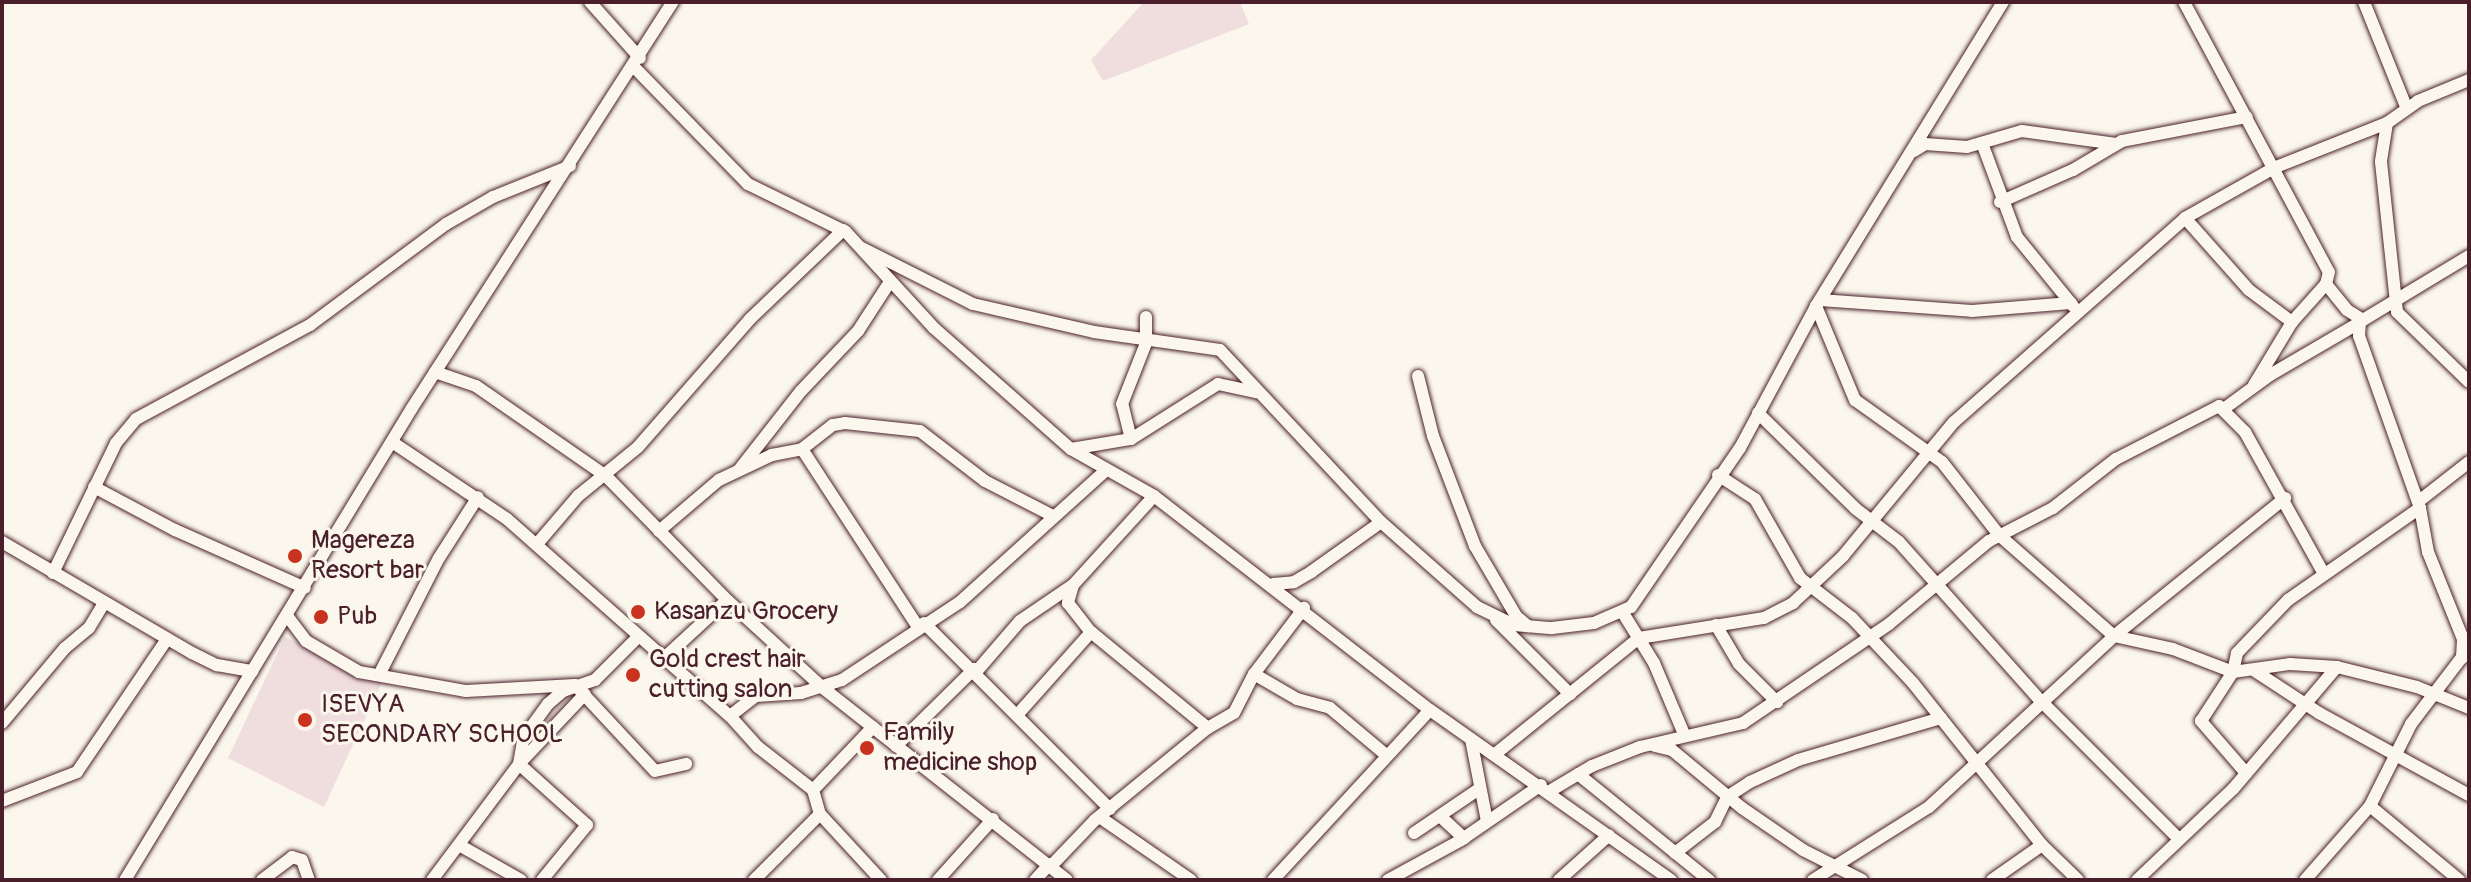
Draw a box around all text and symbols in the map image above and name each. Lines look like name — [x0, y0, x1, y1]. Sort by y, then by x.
place label: Magereza Resort bar — [311, 525, 424, 586]
marker: Magereza Resort bar — [286, 547, 304, 565]
place label: Kasanzu Grocery — [654, 596, 838, 628]
place label: Pub — [337, 601, 377, 633]
marker: Kasanzu Grocery — [629, 603, 647, 621]
marker: Pub — [312, 608, 330, 626]
place label: Gold crest hair cutting salon — [649, 644, 805, 706]
marker: Gold crest hair cutting salon — [624, 666, 642, 684]
place label: ISEVYA SECONDARY SCHOOL — [321, 689, 563, 750]
marker: ISEVYA SECONDARY SCHOOL — [296, 711, 314, 729]
place label: Family medicine shop — [883, 717, 1037, 778]
marker: Family medicine shop — [858, 739, 876, 757]

